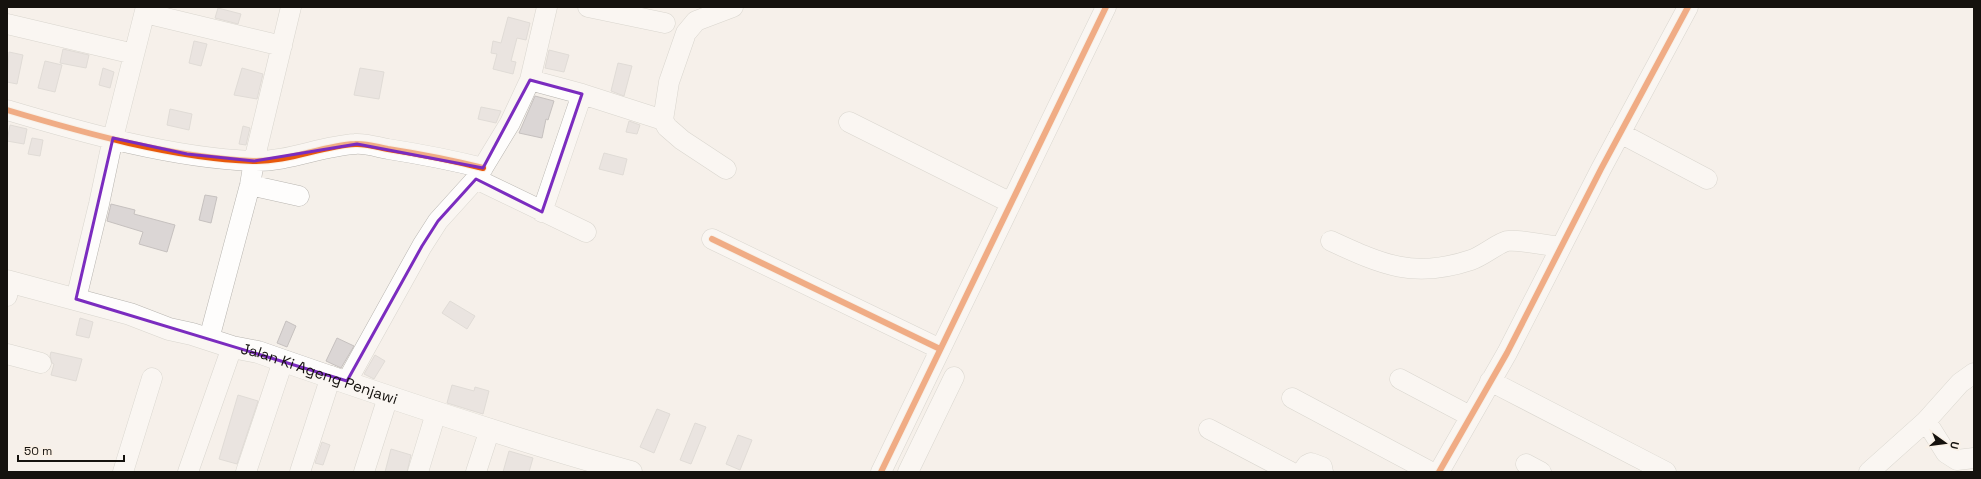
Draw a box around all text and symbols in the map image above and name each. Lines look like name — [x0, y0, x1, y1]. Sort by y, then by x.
street label: Jalan Ki Ageng Penjawi — [239, 339, 400, 408]
north arrow — [1925, 423, 1965, 463]
scale bar — [18, 437, 124, 463]
text: U — [1947, 440, 1962, 451]
text: 50 m — [24, 443, 52, 459]

